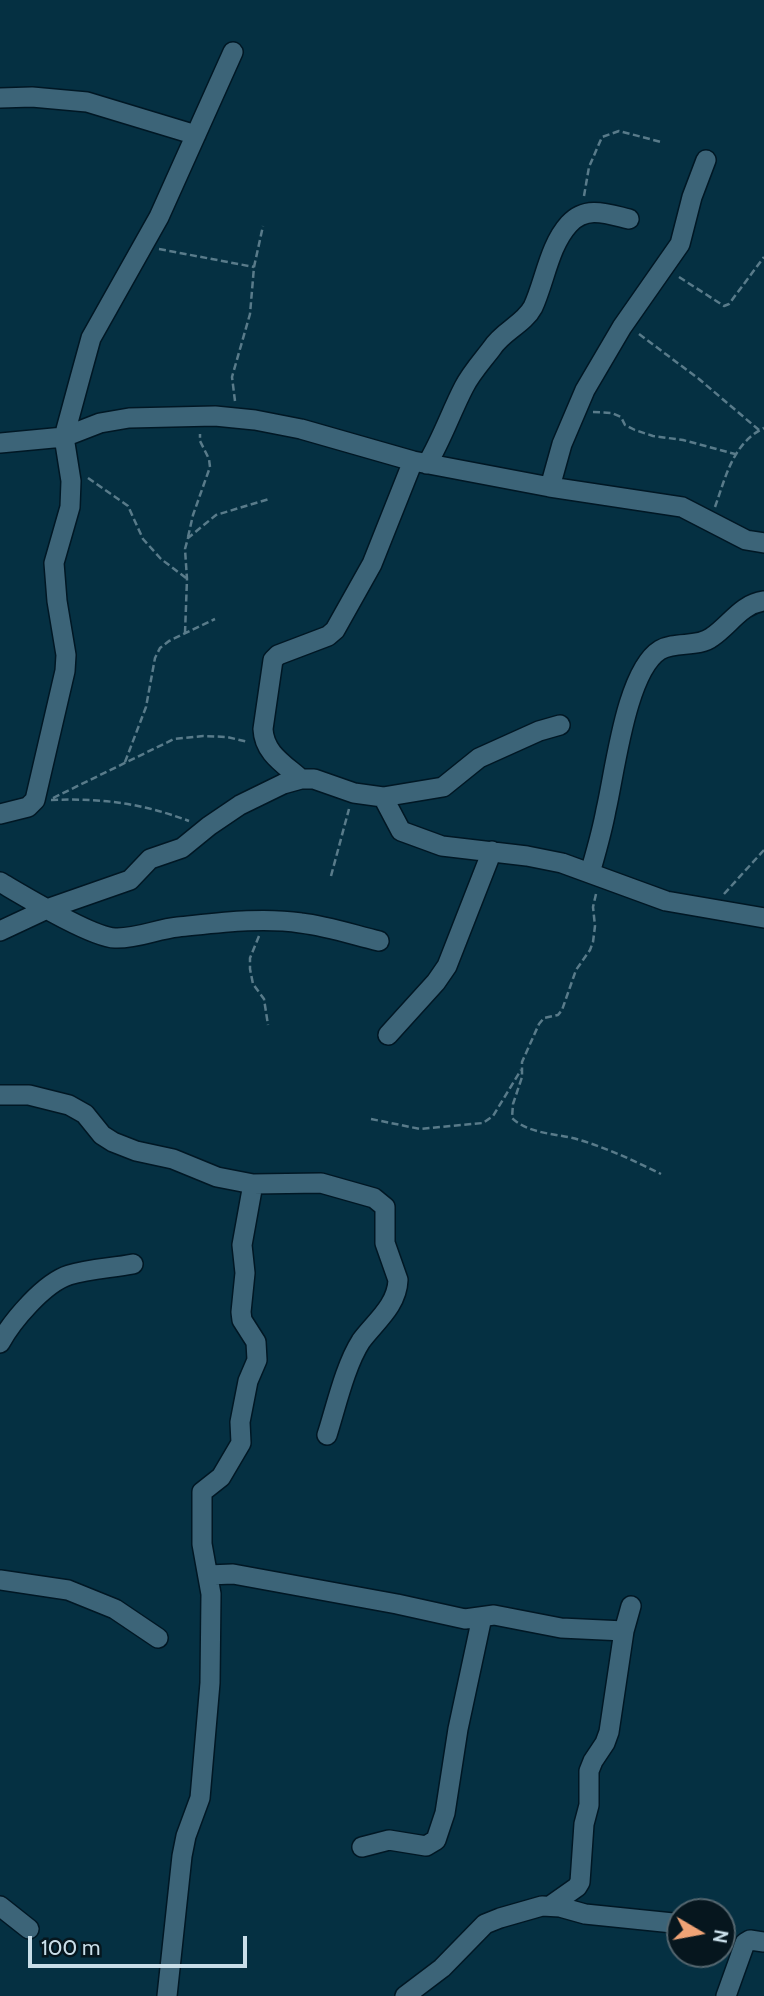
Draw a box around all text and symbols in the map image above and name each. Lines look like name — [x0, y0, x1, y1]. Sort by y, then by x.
north arrow — [666, 1898, 736, 1968]
scale bar — [32, 1923, 250, 1967]
text: N — [708, 1928, 733, 1945]
text: 100 m — [41, 1935, 100, 1960]

